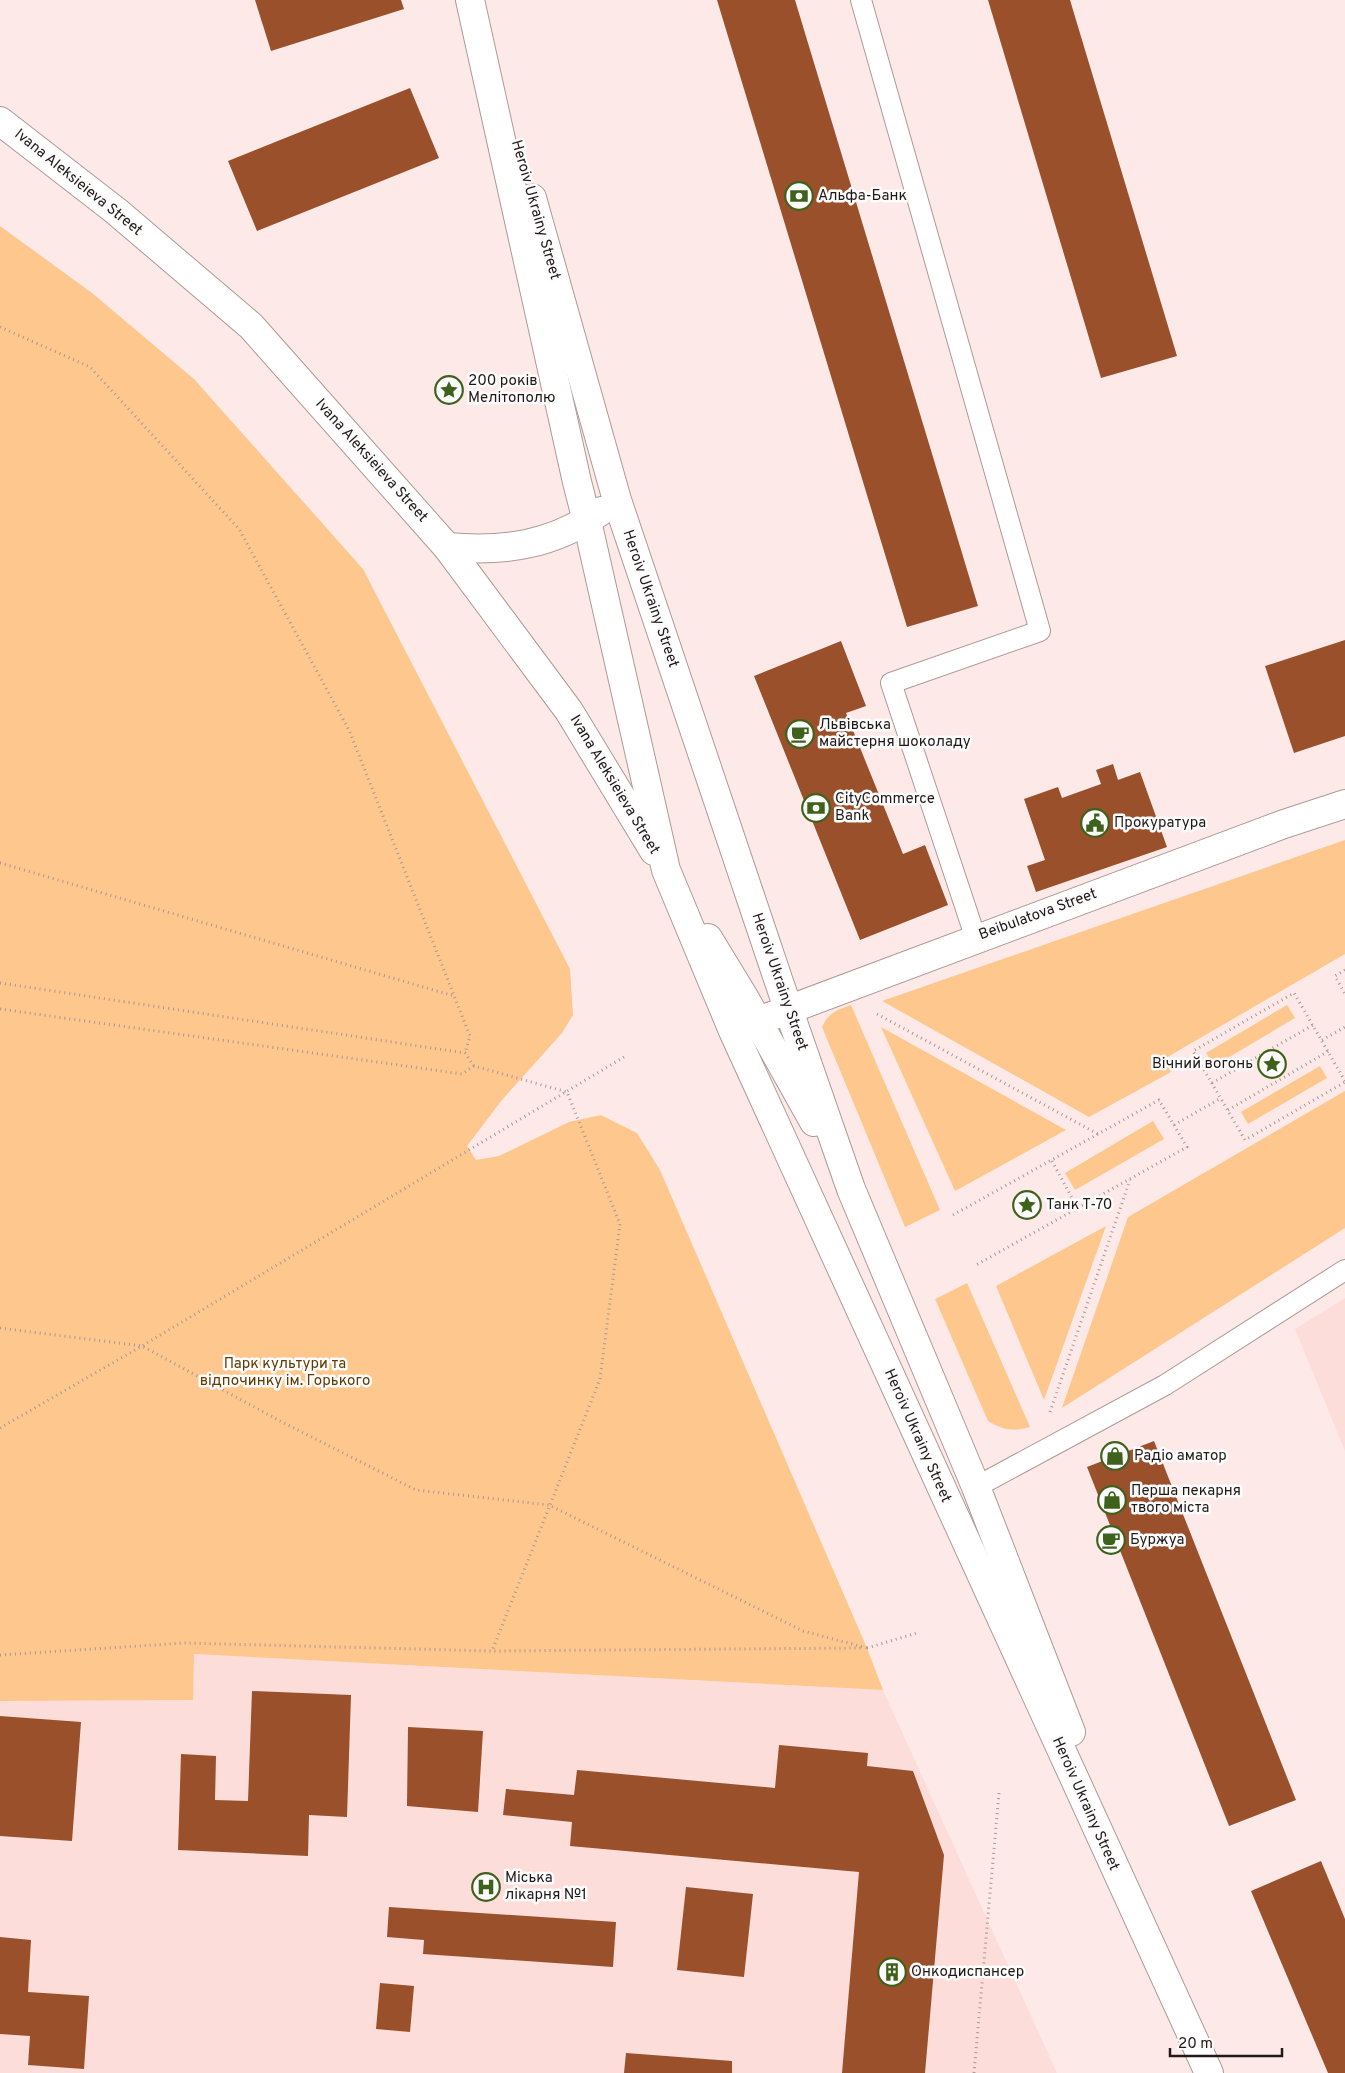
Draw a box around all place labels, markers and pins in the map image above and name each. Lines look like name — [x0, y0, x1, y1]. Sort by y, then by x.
bank icon: Альфа-Банк — [784, 181, 814, 211]
place label: Альфа-Банк — [818, 187, 907, 206]
place label: 200 років Мелітополю — [468, 372, 556, 408]
place icon: 200 років Мелітополю — [434, 375, 464, 405]
place label: Львівська майстерня шоколаду — [819, 716, 971, 752]
cafe icon: Львівська майстерня шоколаду — [785, 719, 815, 749]
place label: CityCommerce Bank — [835, 790, 935, 826]
bank icon: CityCommerce Bank — [801, 793, 831, 823]
public building icon: Прокуратура — [1080, 808, 1110, 838]
place label: Прокуратура — [1114, 814, 1206, 833]
place icon: Вічний вогонь — [1257, 1049, 1287, 1079]
place label: Вічний вогонь — [1152, 1055, 1253, 1074]
place icon: Танк Т-70 — [1012, 1190, 1042, 1220]
place label: Танк Т-70 — [1046, 1196, 1112, 1215]
shop icon: Радіо аматор — [1100, 1441, 1130, 1471]
place label: Радіо аматор — [1134, 1447, 1227, 1466]
place label: Перша пекарня твого міста — [1131, 1482, 1241, 1518]
shop icon: Перша пекарня твого міста — [1097, 1485, 1127, 1515]
cafe icon: Буржуа — [1096, 1525, 1126, 1555]
place label: Буржуа — [1130, 1531, 1185, 1550]
place label: Міська лікарня №1 — [505, 1869, 587, 1905]
hospital icon: Міська лікарня №1 — [471, 1872, 501, 1902]
building icon: Онкодиспансер — [877, 1957, 907, 1987]
place label: Онкодиспансер — [911, 1963, 1024, 1982]

